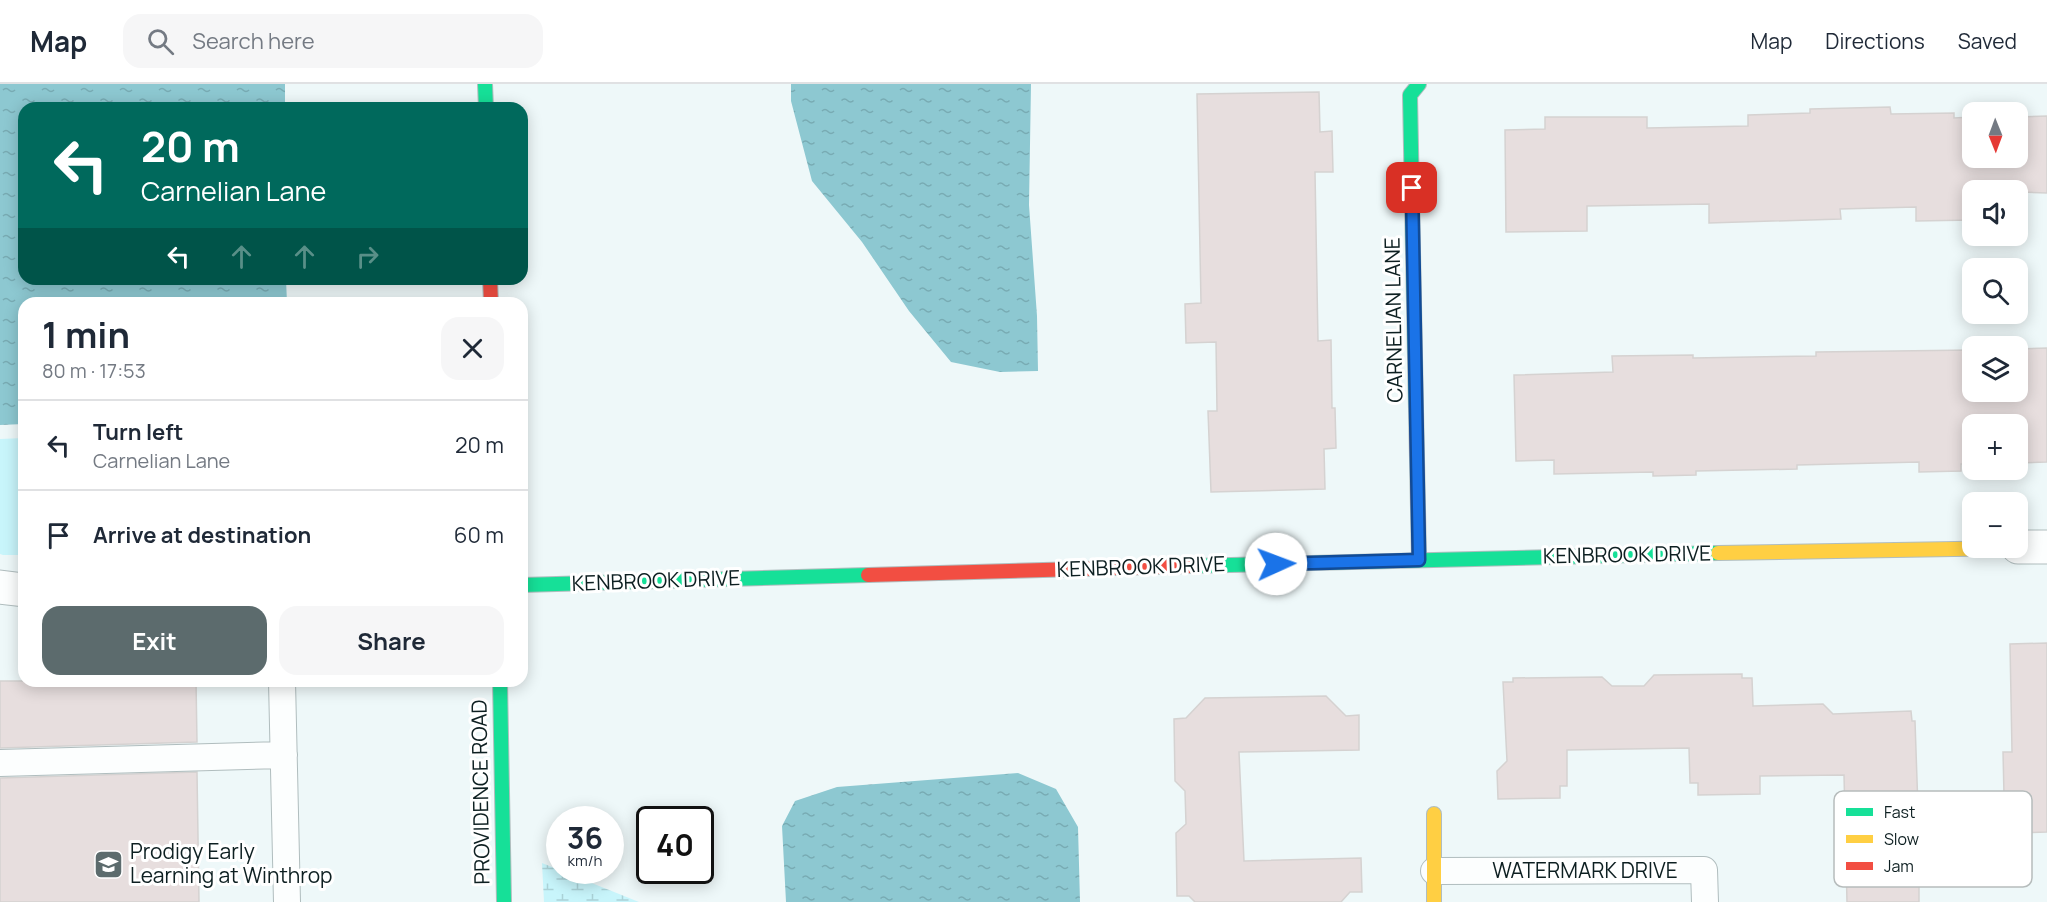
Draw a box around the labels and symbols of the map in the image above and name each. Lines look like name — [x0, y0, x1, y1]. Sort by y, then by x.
north arrow — [1962, 102, 2028, 168]
pin — [1386, 162, 1437, 213]
street label: CARNELIAN LANE — [1378, 237, 1408, 403]
position arrow — [1244, 532, 1308, 596]
street label: KENBROOK DRIVE — [1543, 539, 1711, 569]
street label: KENBROOK DRIVE — [1056, 549, 1226, 583]
street label: KENBROOK DRIVE — [571, 563, 741, 597]
street label: PROVIDENCE ROAD — [464, 699, 496, 885]
legend — [1834, 791, 2032, 887]
text: Fast — [1884, 801, 1915, 823]
speed limit sign: 40 — [636, 806, 714, 884]
text: Slow — [1884, 828, 1919, 850]
place label: Prodigy Early Learning at Winthrop — [130, 837, 332, 889]
school or university icon: Prodigy Early Learning at Winthrop — [93, 848, 125, 880]
text: Jam — [1884, 855, 1914, 877]
street label: WATERMARK DRIVE — [1492, 856, 1678, 884]

